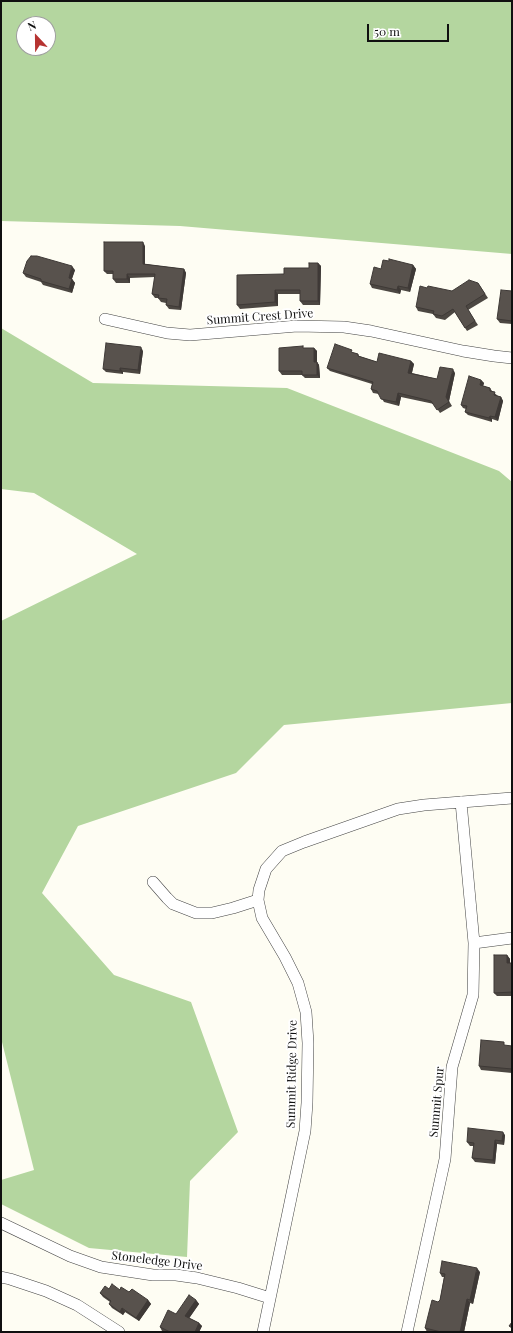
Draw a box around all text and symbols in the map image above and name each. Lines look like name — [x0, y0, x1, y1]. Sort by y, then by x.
north arrow — [16, 16, 56, 56]
scale bar — [369, 16, 451, 42]
text: N — [25, 17, 38, 34]
text: 50 m — [374, 23, 400, 39]
street label: Summit Crest Drive — [206, 306, 314, 328]
street label: Summit Ridge Drive — [284, 1020, 300, 1128]
street label: Summit Spur — [427, 1066, 447, 1138]
street label: Stoneledge Drive — [111, 1248, 203, 1274]

